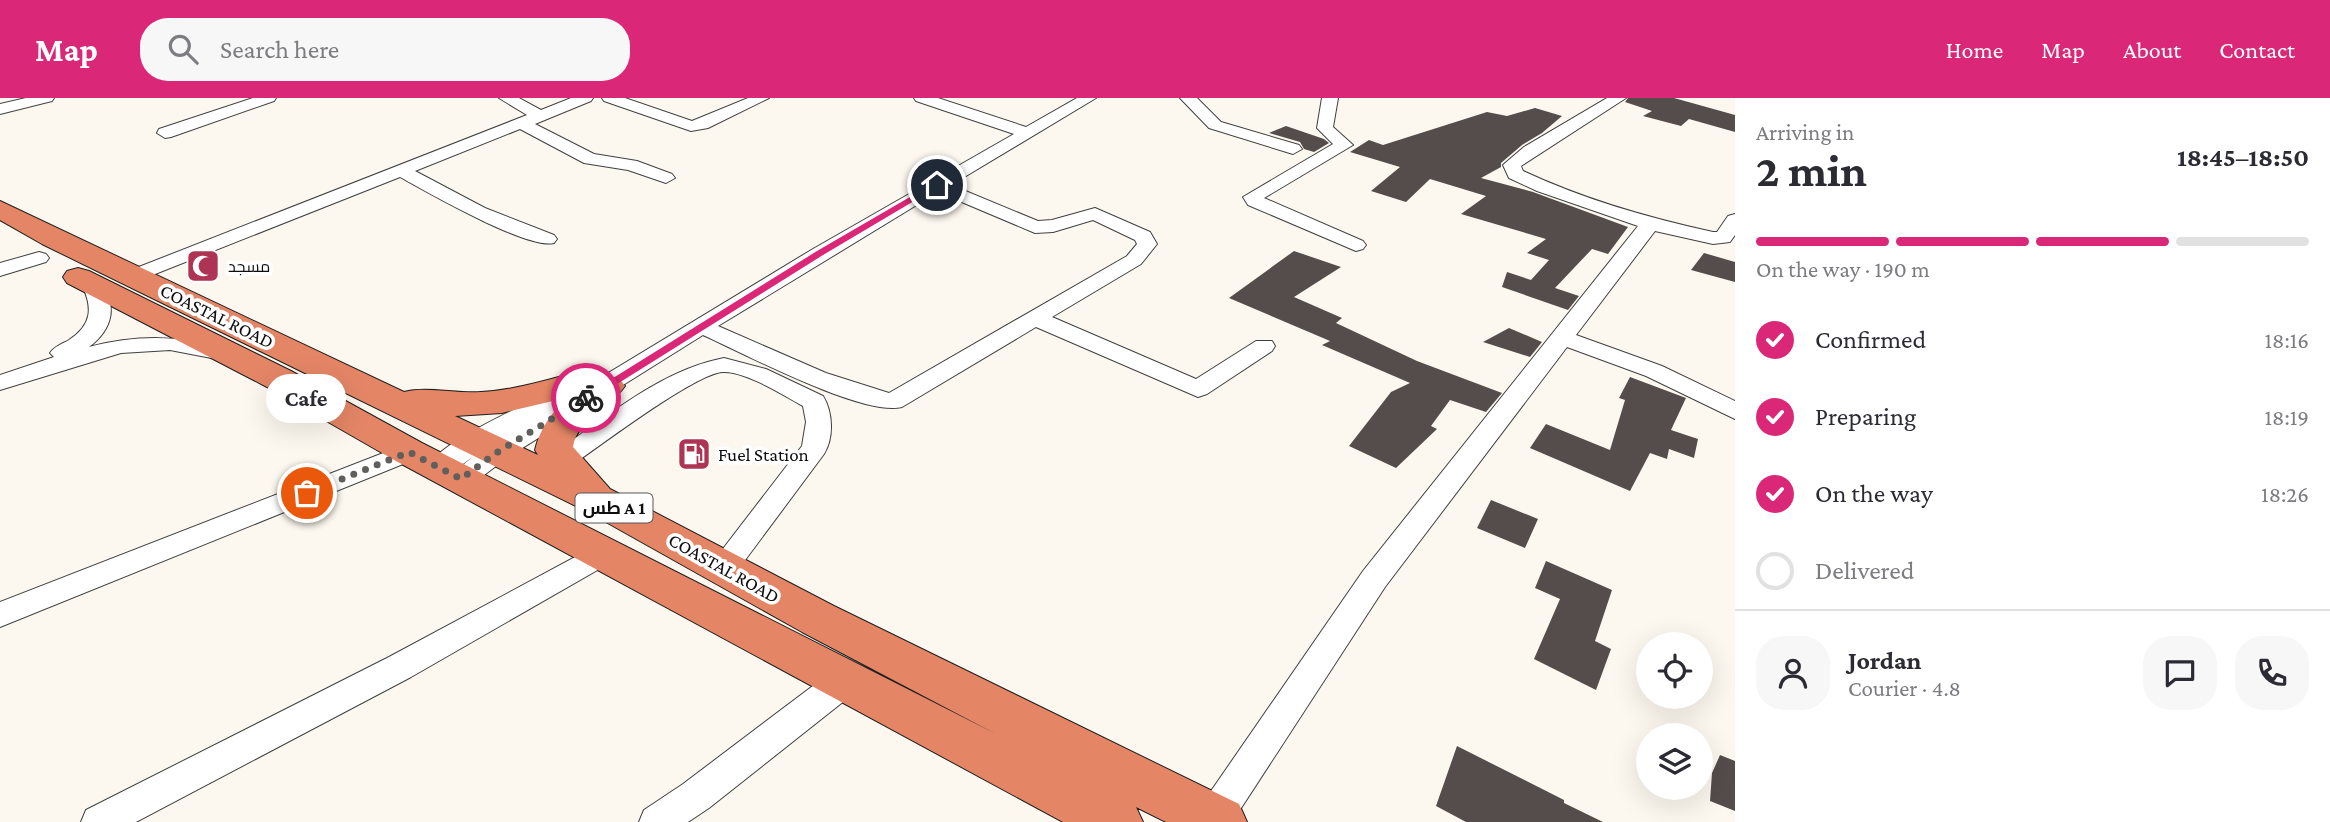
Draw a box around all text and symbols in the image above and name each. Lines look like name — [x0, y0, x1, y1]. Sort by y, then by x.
search box — [140, 18, 630, 81]
icon: search — [164, 30, 202, 68]
text: Map — [35, 31, 98, 68]
text: Search here — [220, 35, 339, 64]
text: Home — [1946, 36, 2003, 63]
text: Map — [2041, 36, 2085, 63]
text: About — [2123, 36, 2181, 63]
text: Contact — [2219, 36, 2295, 63]
text: Arriving in — [1756, 119, 1854, 145]
text: 18:45–18:50 — [2177, 143, 2309, 172]
text: 2 min — [1756, 145, 1867, 196]
pin — [907, 155, 967, 215]
icon: home — [918, 166, 956, 204]
mosque icon: مسجد — [184, 247, 222, 285]
text: On the way · 190 m — [1756, 256, 1930, 282]
place label: مسجد — [228, 258, 270, 276]
street label: COASTAL ROAD — [157, 280, 277, 352]
icon: check — [1756, 321, 1794, 359]
text: Confirmed — [1815, 325, 1926, 354]
text: 18:16 — [2264, 327, 2309, 353]
courier — [551, 363, 621, 433]
callout: Cafe — [267, 374, 347, 423]
icon: bike — [567, 379, 605, 417]
text: Cafe — [284, 385, 328, 411]
icon: check — [1756, 398, 1794, 436]
text: Preparing — [1815, 402, 1916, 431]
text: 18:19 — [2264, 404, 2309, 430]
fuel station icon: Fuel Station — [675, 435, 713, 473]
place label: Fuel Station — [718, 444, 809, 465]
pin — [277, 463, 337, 523]
icon: bag — [288, 474, 326, 512]
icon: check — [1756, 475, 1794, 513]
text: On the way — [1815, 479, 1933, 508]
text: 18:26 — [2261, 481, 2309, 507]
road number: طس A 1 — [576, 494, 652, 522]
street label: COASTAL ROAD — [665, 529, 783, 607]
text: Delivered — [1815, 556, 1914, 585]
map controls — [1636, 632, 1713, 800]
button: locate — [1636, 632, 1713, 709]
button: person — [1756, 636, 1830, 710]
button: chat — [2143, 636, 2217, 710]
button: phone — [2235, 636, 2309, 710]
text: Jordan — [1848, 646, 1922, 675]
text: Courier · 4.8 — [1848, 675, 1961, 701]
button: layers — [1636, 723, 1713, 800]

